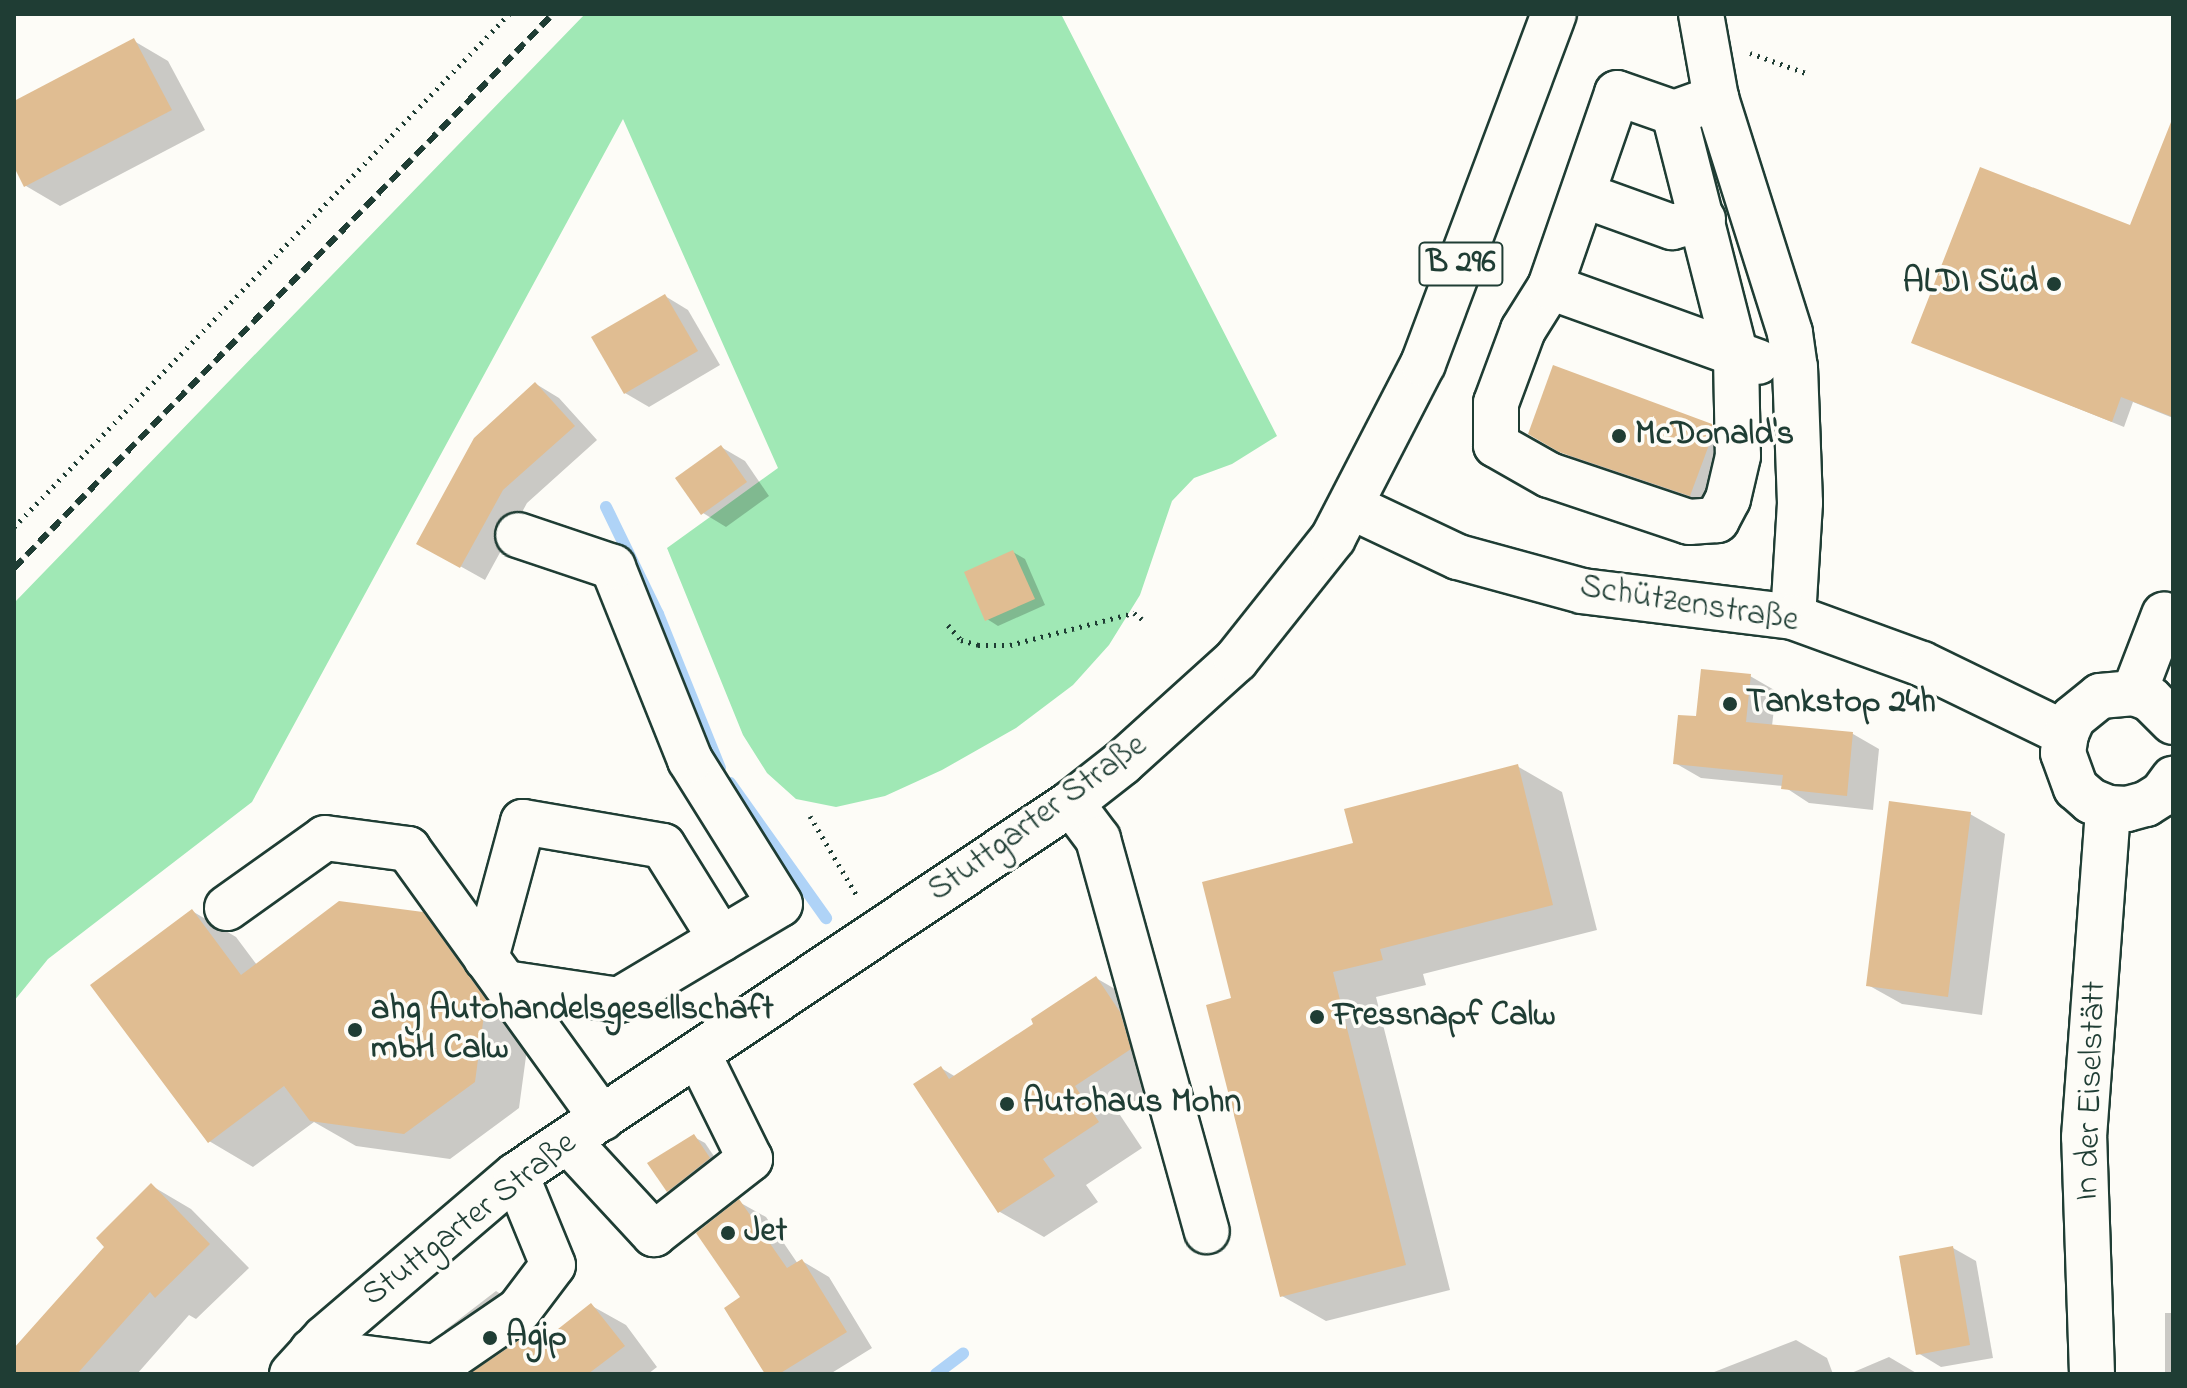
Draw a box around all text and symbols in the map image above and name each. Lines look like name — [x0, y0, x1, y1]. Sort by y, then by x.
road number: B 296 — [1417, 236, 1505, 292]
place label: ALDI Süd — [1903, 264, 2038, 304]
marker: ALDI Süd — [2045, 275, 2063, 293]
place label: McDonald's — [1635, 416, 1794, 456]
marker: McDonald's — [1610, 427, 1628, 445]
street label: Schützenstraße — [1577, 568, 1801, 642]
place label: Tankstop 24h — [1746, 684, 1936, 724]
marker: Tankstop 24h — [1721, 695, 1739, 713]
street label: Stuttgarter Straße — [921, 726, 1155, 912]
street label: In der Eiselstätt — [2068, 980, 2116, 1202]
place label: ahg Autohandelsgesellschaft mbH Calw — [371, 990, 774, 1070]
place label: Fressnapf Calw — [1333, 997, 1556, 1037]
marker: Fressnapf Calw — [1308, 1008, 1326, 1026]
marker: ahg Autohandelsgesellschaft mbH Calw — [346, 1021, 364, 1039]
place label: Autohaus Mohn — [1023, 1084, 1241, 1124]
marker: Autohaus Mohn — [998, 1095, 1016, 1113]
street label: Stuttgarter Straße — [355, 1124, 585, 1316]
place label: Jet — [744, 1213, 787, 1253]
marker: Jet — [719, 1224, 737, 1242]
place label: Agip — [506, 1318, 567, 1358]
marker: Agip — [481, 1329, 499, 1347]

